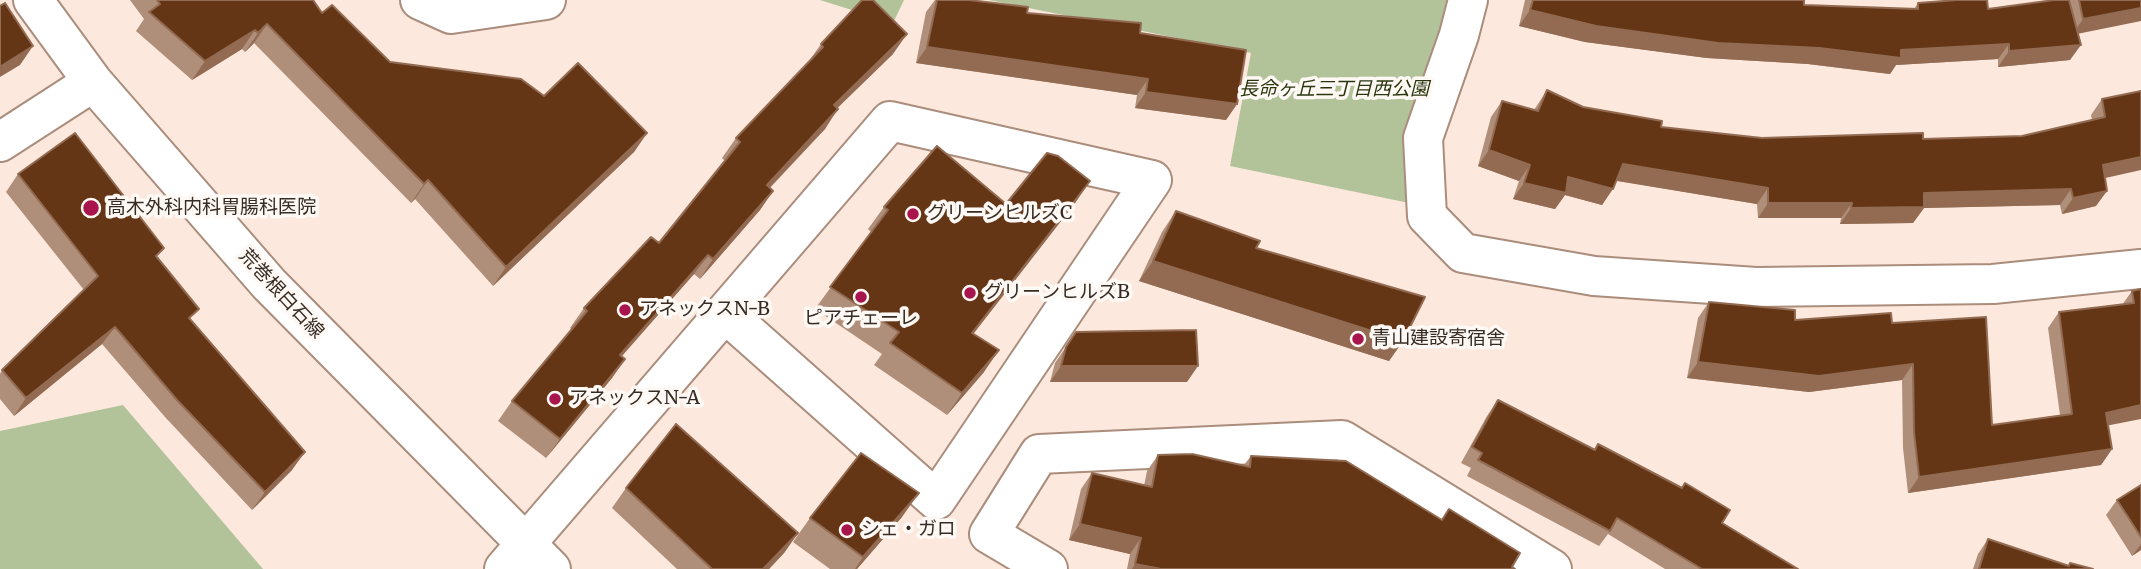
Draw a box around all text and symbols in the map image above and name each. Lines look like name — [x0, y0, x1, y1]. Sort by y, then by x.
park label: 長命ヶ丘三丁目西公園 — [1239, 79, 1429, 101]
place label: 高木外科内科胃腸科医院 — [107, 197, 316, 219]
marker: 高木外科内科胃腸科医院 — [81, 198, 101, 218]
place label: グリーンヒルズC — [927, 203, 1072, 225]
marker: グリーンヒルズC — [905, 206, 921, 222]
street label: 荒巻根白石線 — [234, 245, 328, 343]
place label: グリーンヒルズB — [984, 282, 1130, 304]
marker: グリーンヒルズB — [962, 285, 978, 301]
marker: ピアチェーレ — [853, 289, 869, 305]
place label: アネックスN-B — [639, 299, 770, 321]
marker: アネックスN-B — [617, 302, 633, 318]
place label: ピアチェーレ — [804, 308, 918, 330]
place label: 青山建設寄宿舎 — [1372, 328, 1505, 350]
marker: 青山建設寄宿舎 — [1350, 331, 1366, 347]
place label: アネックスN-A — [569, 388, 700, 410]
marker: アネックスN-A — [547, 391, 563, 407]
place label: シェ・ガロ — [861, 519, 956, 541]
marker: シェ・ガロ — [839, 522, 855, 538]

